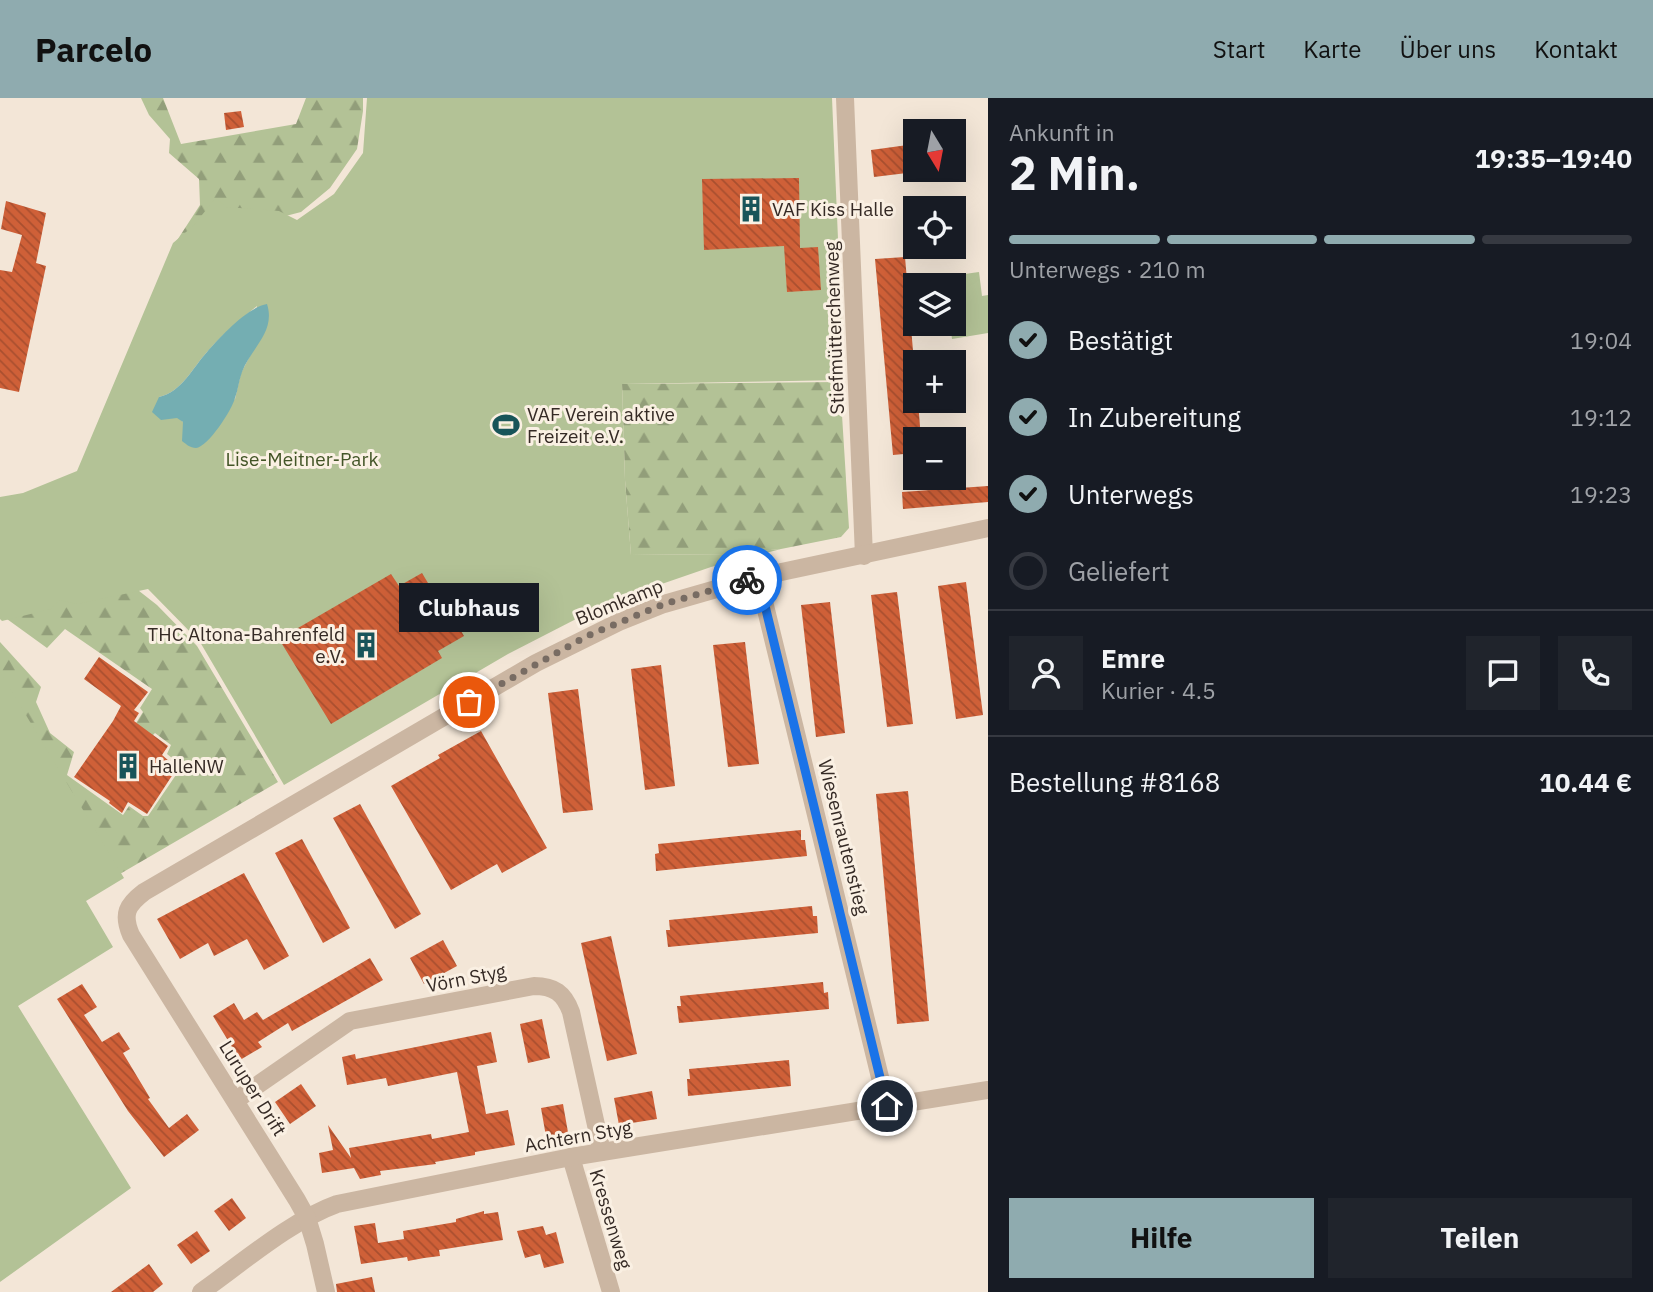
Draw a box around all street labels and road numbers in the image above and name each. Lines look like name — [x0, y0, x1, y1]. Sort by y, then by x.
street label: Stiefmütterchenweg — [819, 241, 849, 415]
street label: Blomkamp — [572, 574, 666, 630]
street label: Wiesenrautenstieg — [813, 757, 875, 917]
street label: Vörn Styg — [424, 959, 508, 997]
street label: Luruper Drift — [214, 1036, 292, 1140]
street label: Achtern Styg — [523, 1115, 633, 1157]
street label: Kressenweg — [584, 1166, 638, 1272]

